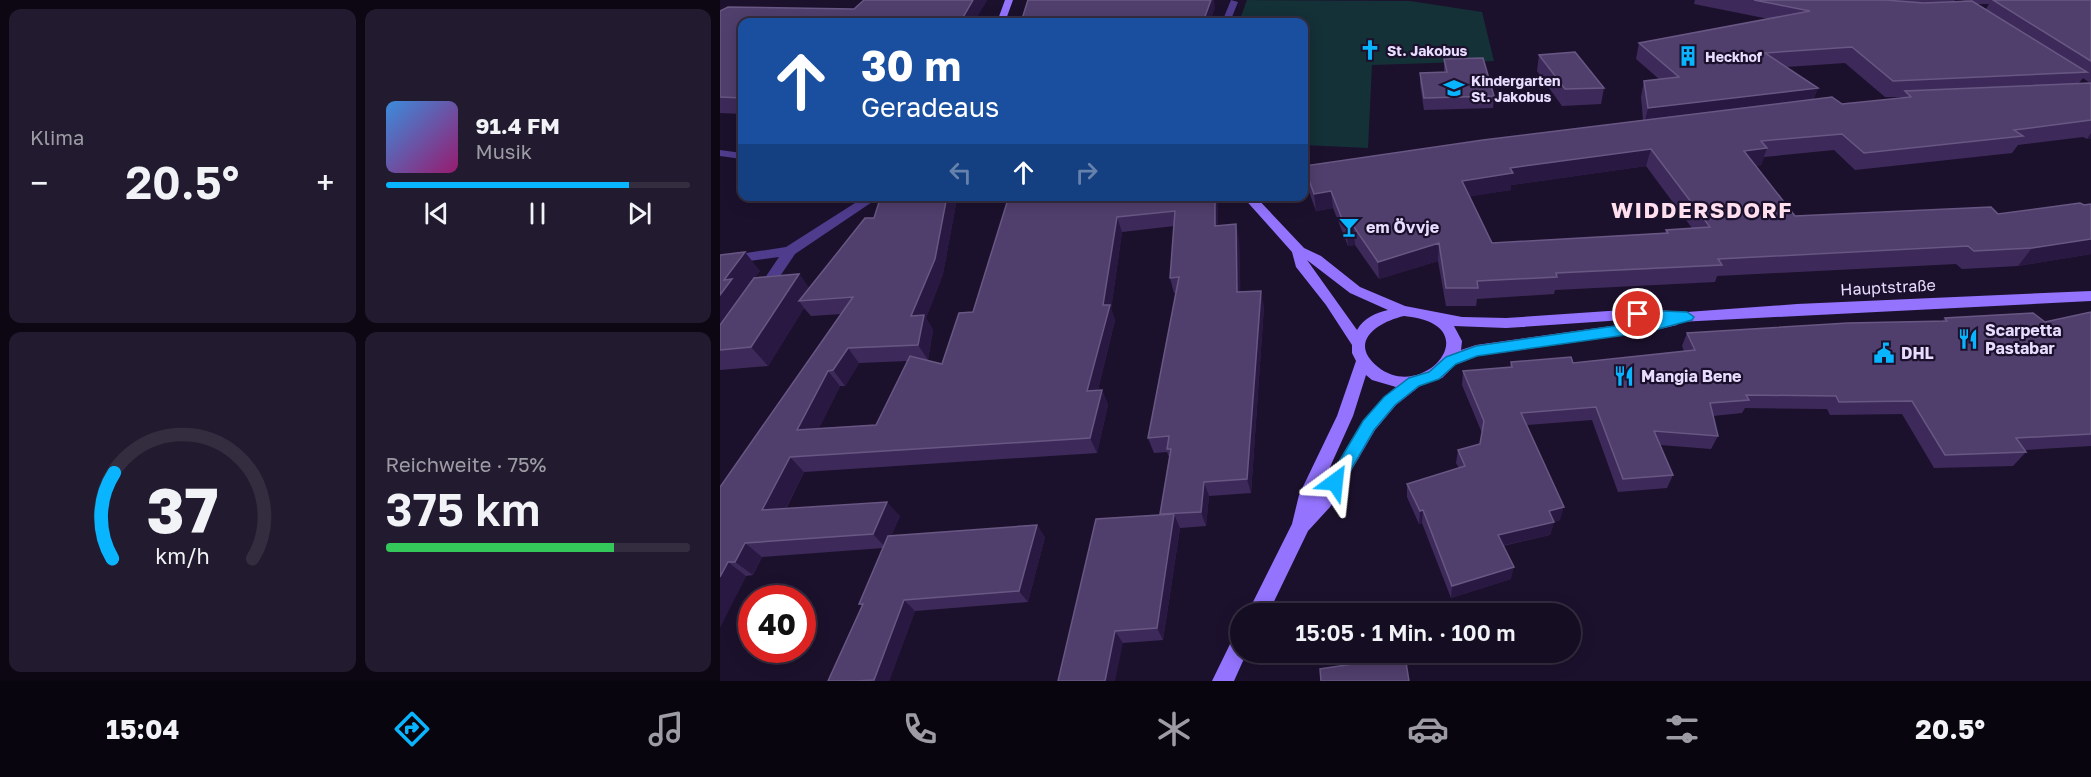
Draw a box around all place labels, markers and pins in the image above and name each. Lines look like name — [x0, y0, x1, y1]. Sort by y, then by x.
church icon: St. Jakobus — [1358, 38, 1382, 62]
place label: St. Jakobus — [1387, 42, 1467, 59]
building icon: Heckhof — [1676, 44, 1700, 68]
place label: Heckhof — [1705, 48, 1763, 65]
place label: Kindergarten St. Jakobus — [1471, 72, 1560, 105]
school or university icon: Kindergarten St. Jakobus — [1442, 76, 1466, 100]
bar icon: em Övvje — [1337, 215, 1361, 239]
place label: em Övvje — [1366, 217, 1439, 237]
pin — [1612, 288, 1663, 339]
place label: Scarpetta Pastabar — [1985, 320, 2062, 358]
restaurant icon: Scarpetta Pastabar — [1956, 327, 1980, 351]
public building icon: DHL — [1872, 341, 1896, 365]
place label: DHL — [1901, 343, 1934, 363]
restaurant icon: Mangia Bene — [1612, 364, 1636, 388]
place label: Mangia Bene — [1641, 366, 1742, 386]

